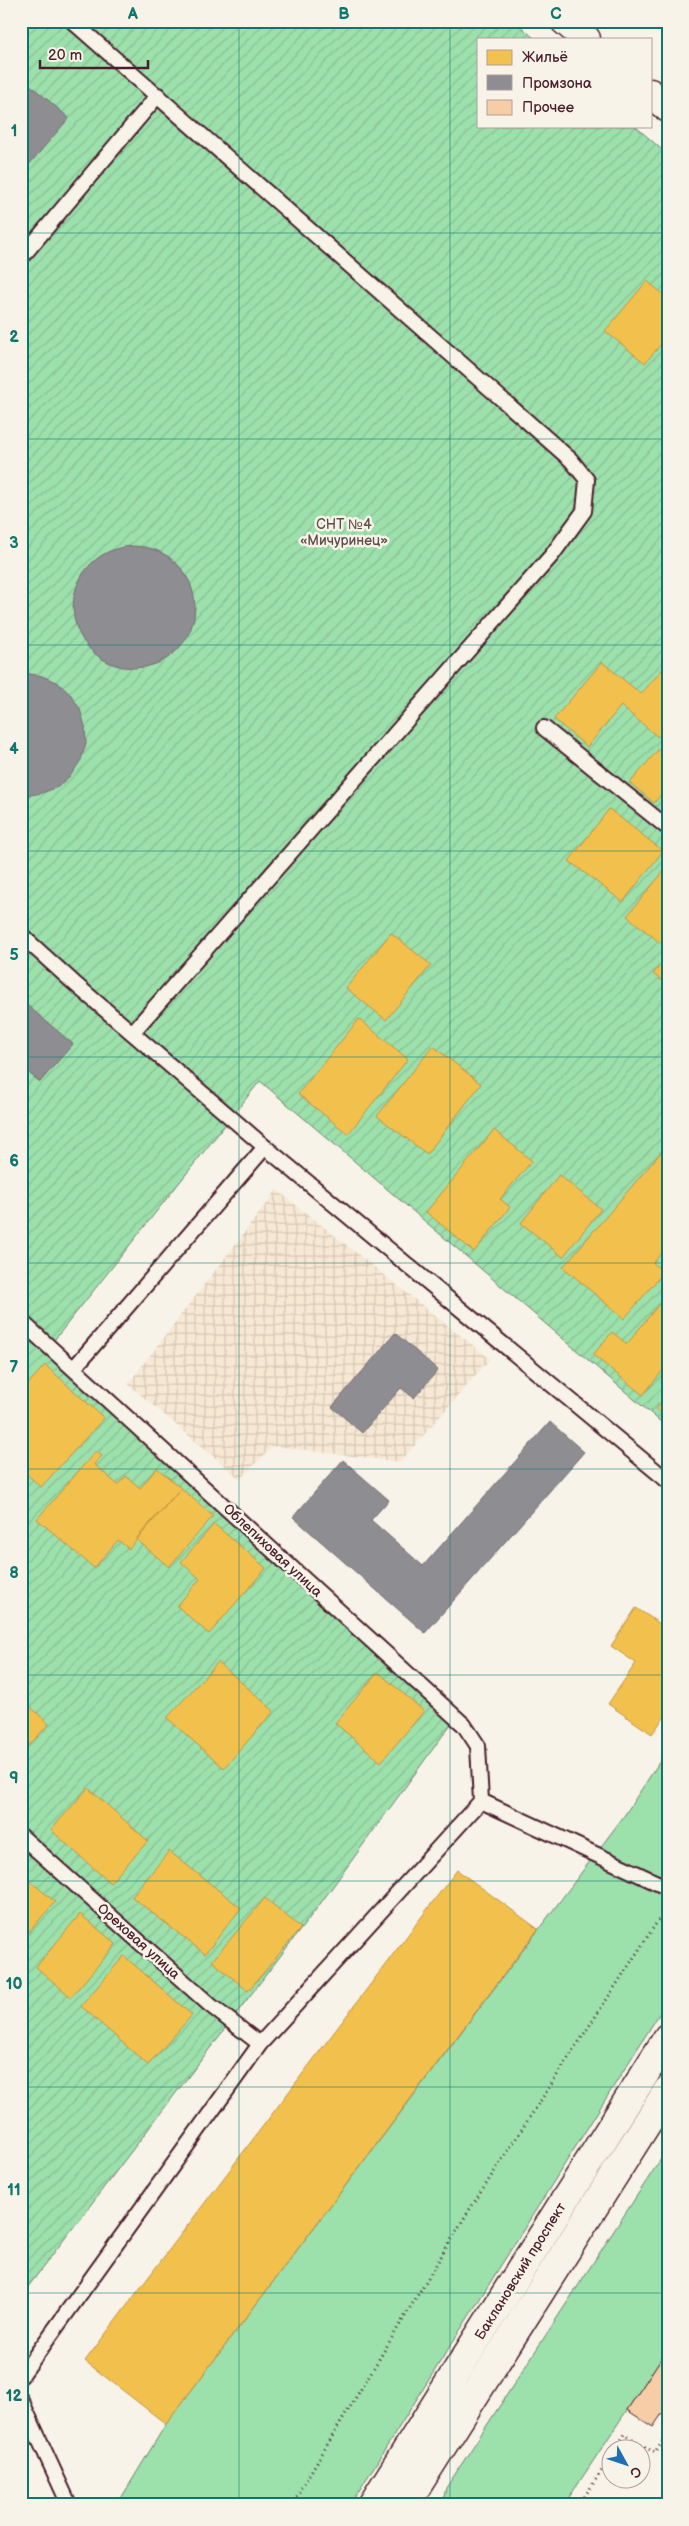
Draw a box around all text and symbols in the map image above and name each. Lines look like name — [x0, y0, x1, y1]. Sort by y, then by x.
text: A — [127, 5, 138, 24]
text: B — [338, 5, 350, 24]
text: C — [550, 5, 562, 24]
scale bar — [40, 38, 148, 70]
legend — [477, 38, 652, 128]
text: 20 m — [48, 46, 82, 65]
text: Жильё — [522, 48, 568, 67]
text: Промзона — [522, 74, 592, 93]
text: Прочее — [522, 98, 574, 117]
text: 1 — [11, 122, 17, 141]
text: 2 — [9, 328, 19, 347]
park label: СНТ №4 «Мичуринец» — [300, 516, 388, 549]
text: 3 — [9, 534, 19, 553]
text: 4 — [9, 740, 19, 759]
text: 5 — [9, 946, 19, 965]
text: 6 — [9, 1152, 19, 1171]
text: 7 — [10, 1358, 19, 1377]
street label: Облепиховая улица — [220, 1500, 326, 1601]
text: 8 — [9, 1564, 19, 1583]
text: 9 — [9, 1769, 19, 1788]
street label: Ореховая улица — [94, 1900, 184, 1983]
text: 10 — [6, 1975, 22, 1994]
text: 11 — [7, 2181, 21, 2200]
street label: Баклановский проспект — [471, 2199, 570, 2343]
text: 12 — [6, 2387, 23, 2406]
north arrow — [602, 2438, 652, 2488]
text: С — [626, 2463, 645, 2481]

